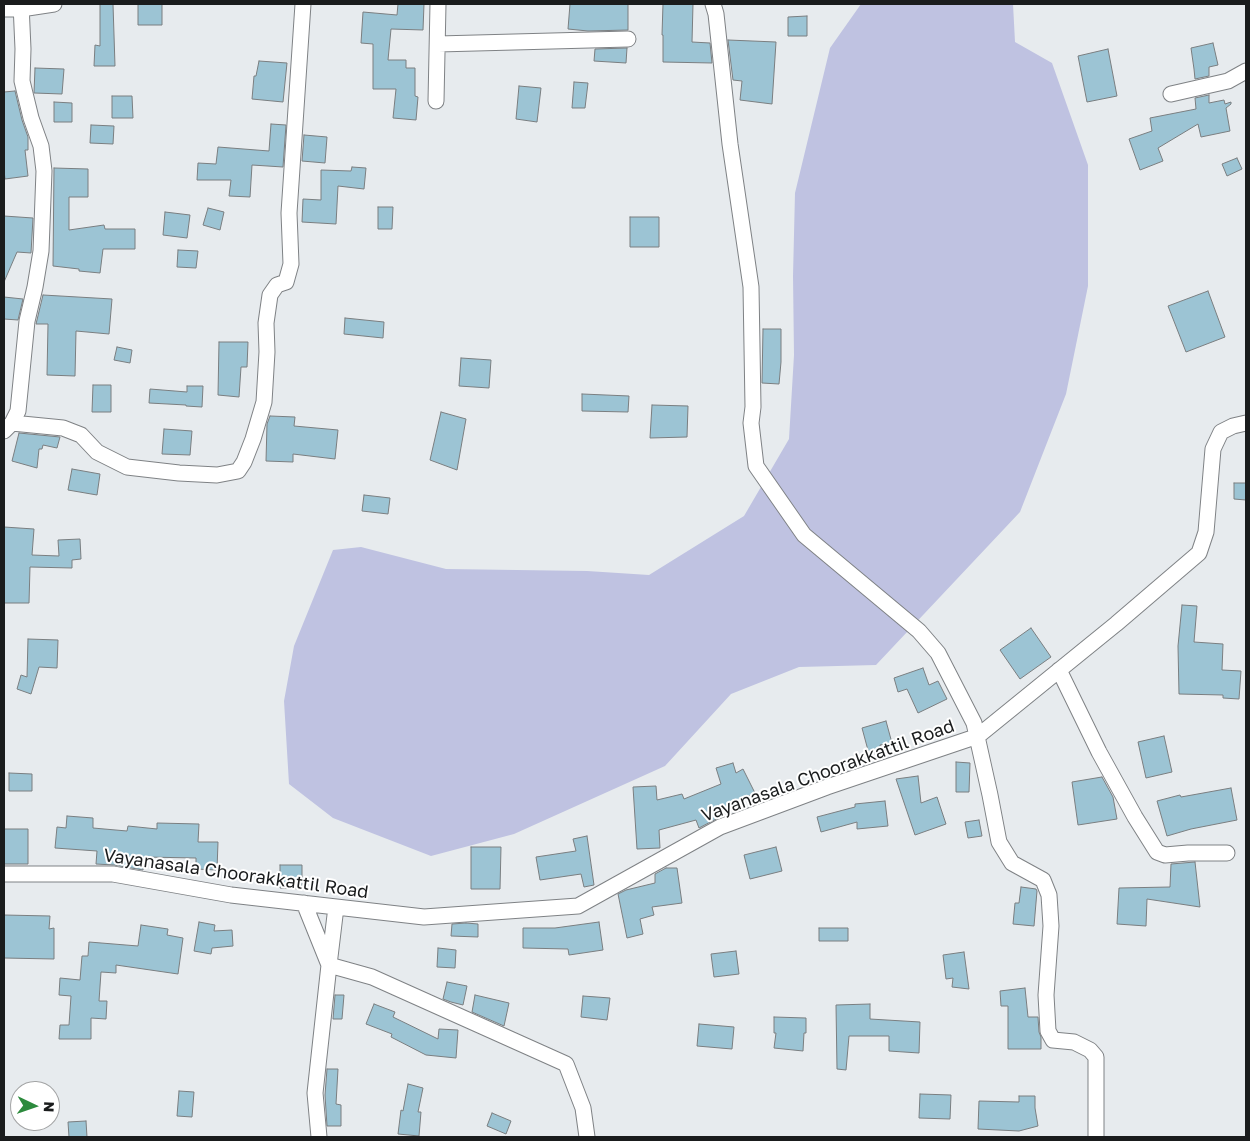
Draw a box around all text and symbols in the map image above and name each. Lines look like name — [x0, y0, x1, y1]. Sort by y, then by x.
street label: Vayanasala Choorakkattil Road — [699, 715, 957, 827]
street label: Vayanasala Choorakkattil Road — [102, 845, 370, 903]
north arrow — [10, 1081, 60, 1131]
text: N — [41, 1101, 58, 1113]

